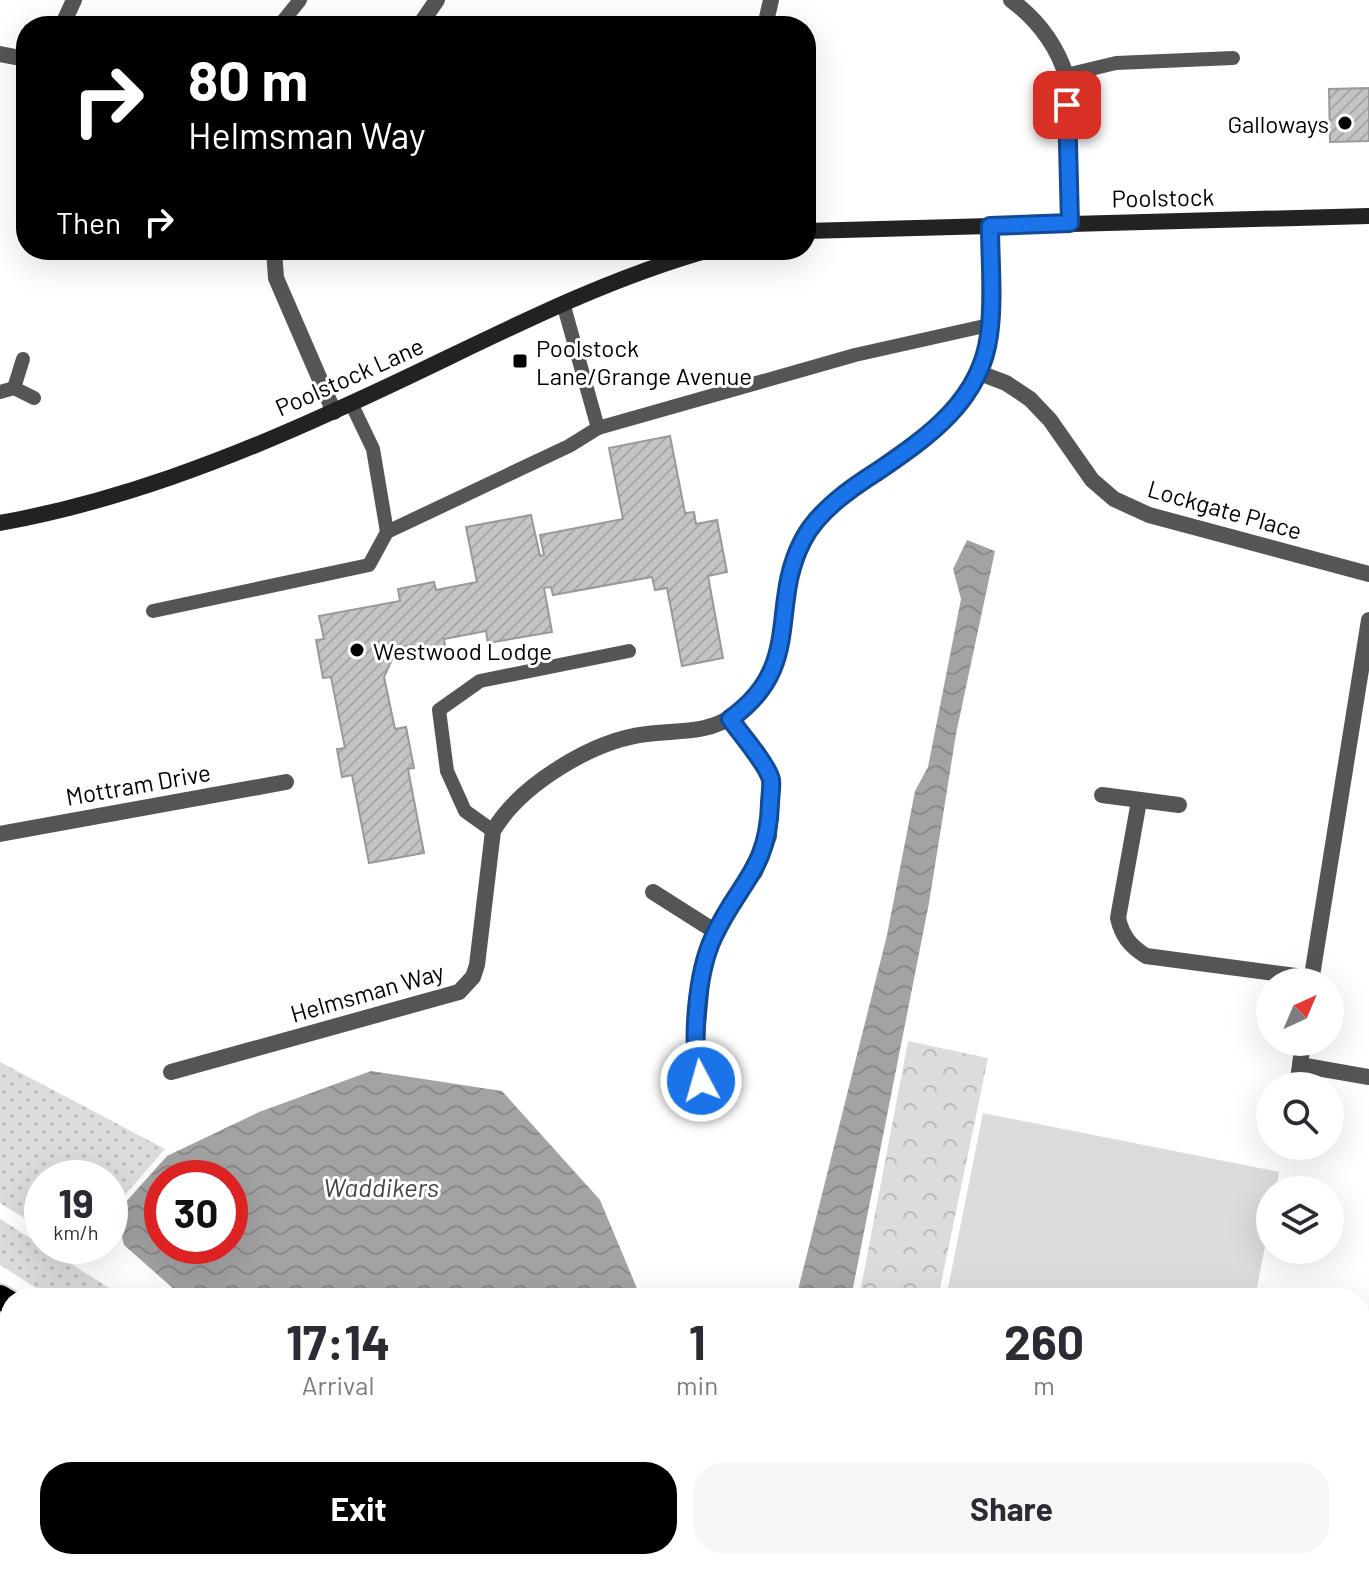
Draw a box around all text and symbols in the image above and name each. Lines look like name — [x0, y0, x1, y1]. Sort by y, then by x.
text: 80 m — [188, 45, 308, 112]
icon: right — [56, 48, 160, 152]
pin — [1033, 71, 1101, 139]
icon: arrive — [1045, 83, 1089, 127]
place label: Galloways — [1228, 109, 1329, 138]
text: Helmsman Way — [188, 113, 426, 156]
marker: Galloways — [1336, 114, 1354, 132]
street label: Poolstock — [1111, 182, 1215, 212]
icon: right — [137, 200, 181, 244]
text: Then — [56, 204, 121, 240]
street label: Poolstock Lane — [270, 330, 428, 422]
place label: Poolstock Lane/Grange Avenue — [536, 333, 752, 390]
marker: Poolstock Lane/Grange Avenue — [511, 352, 529, 370]
street label: Lockgate Place — [1145, 473, 1305, 545]
place label: Westwood Lodge — [373, 636, 552, 665]
marker: Westwood Lodge — [348, 641, 366, 659]
street label: Mottram Drive — [63, 757, 213, 811]
street label: Helmsman Way — [287, 956, 447, 1028]
north arrow — [1256, 968, 1344, 1056]
map controls — [1256, 968, 1344, 1264]
position arrow — [659, 1039, 743, 1123]
button: search — [1256, 1072, 1344, 1160]
speed limit sign: 30 — [144, 1160, 248, 1264]
water label: Waddikers — [323, 1171, 439, 1202]
button: layers — [1256, 1176, 1344, 1264]
text: 19 — [58, 1178, 94, 1226]
text: km/h — [53, 1220, 99, 1244]
text: 17:14 — [286, 1312, 390, 1370]
text: 1 — [689, 1312, 706, 1370]
text: 260 — [1004, 1312, 1084, 1370]
text: Arrival — [302, 1369, 374, 1400]
text: min — [676, 1369, 718, 1400]
text: m — [1033, 1369, 1055, 1400]
button: Exit — [40, 1462, 677, 1554]
button: Share — [693, 1462, 1330, 1554]

